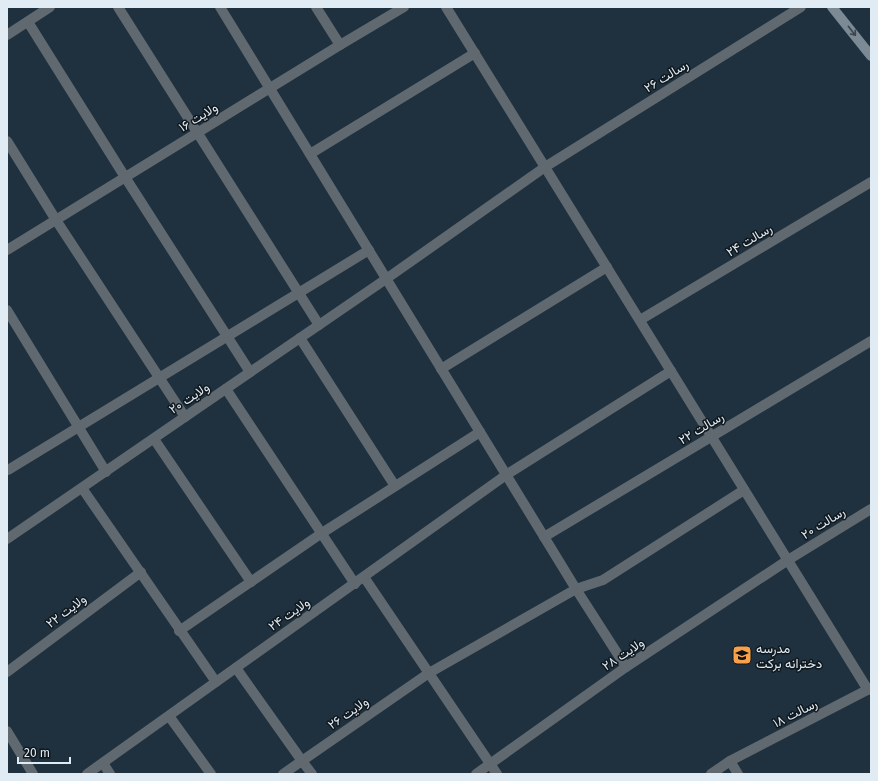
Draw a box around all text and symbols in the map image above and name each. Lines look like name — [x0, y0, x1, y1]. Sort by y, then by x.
one-way arrow — [847, 26, 856, 37]
street label: رسالت ۲۶ — [641, 57, 691, 96]
street label: ولایت ۱۶ — [176, 99, 221, 136]
street label: رسالت ۲۴ — [723, 221, 775, 260]
street label: ولایت ۲۰ — [166, 379, 213, 418]
street label: رسالت ۲۲ — [676, 409, 727, 448]
street label: رسالت ۲۰ — [798, 504, 848, 543]
street label: ولایت ۲۲ — [43, 591, 90, 632]
street label: ولایت ۲۴ — [265, 594, 313, 634]
street label: ولایت ۲۸ — [599, 634, 648, 674]
place label: مدرسه دخترانه برکت — [756, 641, 822, 672]
school or university icon: مدرسه دخترانه برکت — [731, 644, 753, 666]
street label: ولایت ۲۶ — [325, 694, 372, 733]
street label: رسالت ۱۸ — [770, 695, 820, 731]
scale bar — [18, 739, 70, 765]
text: 20 m — [24, 746, 50, 760]

